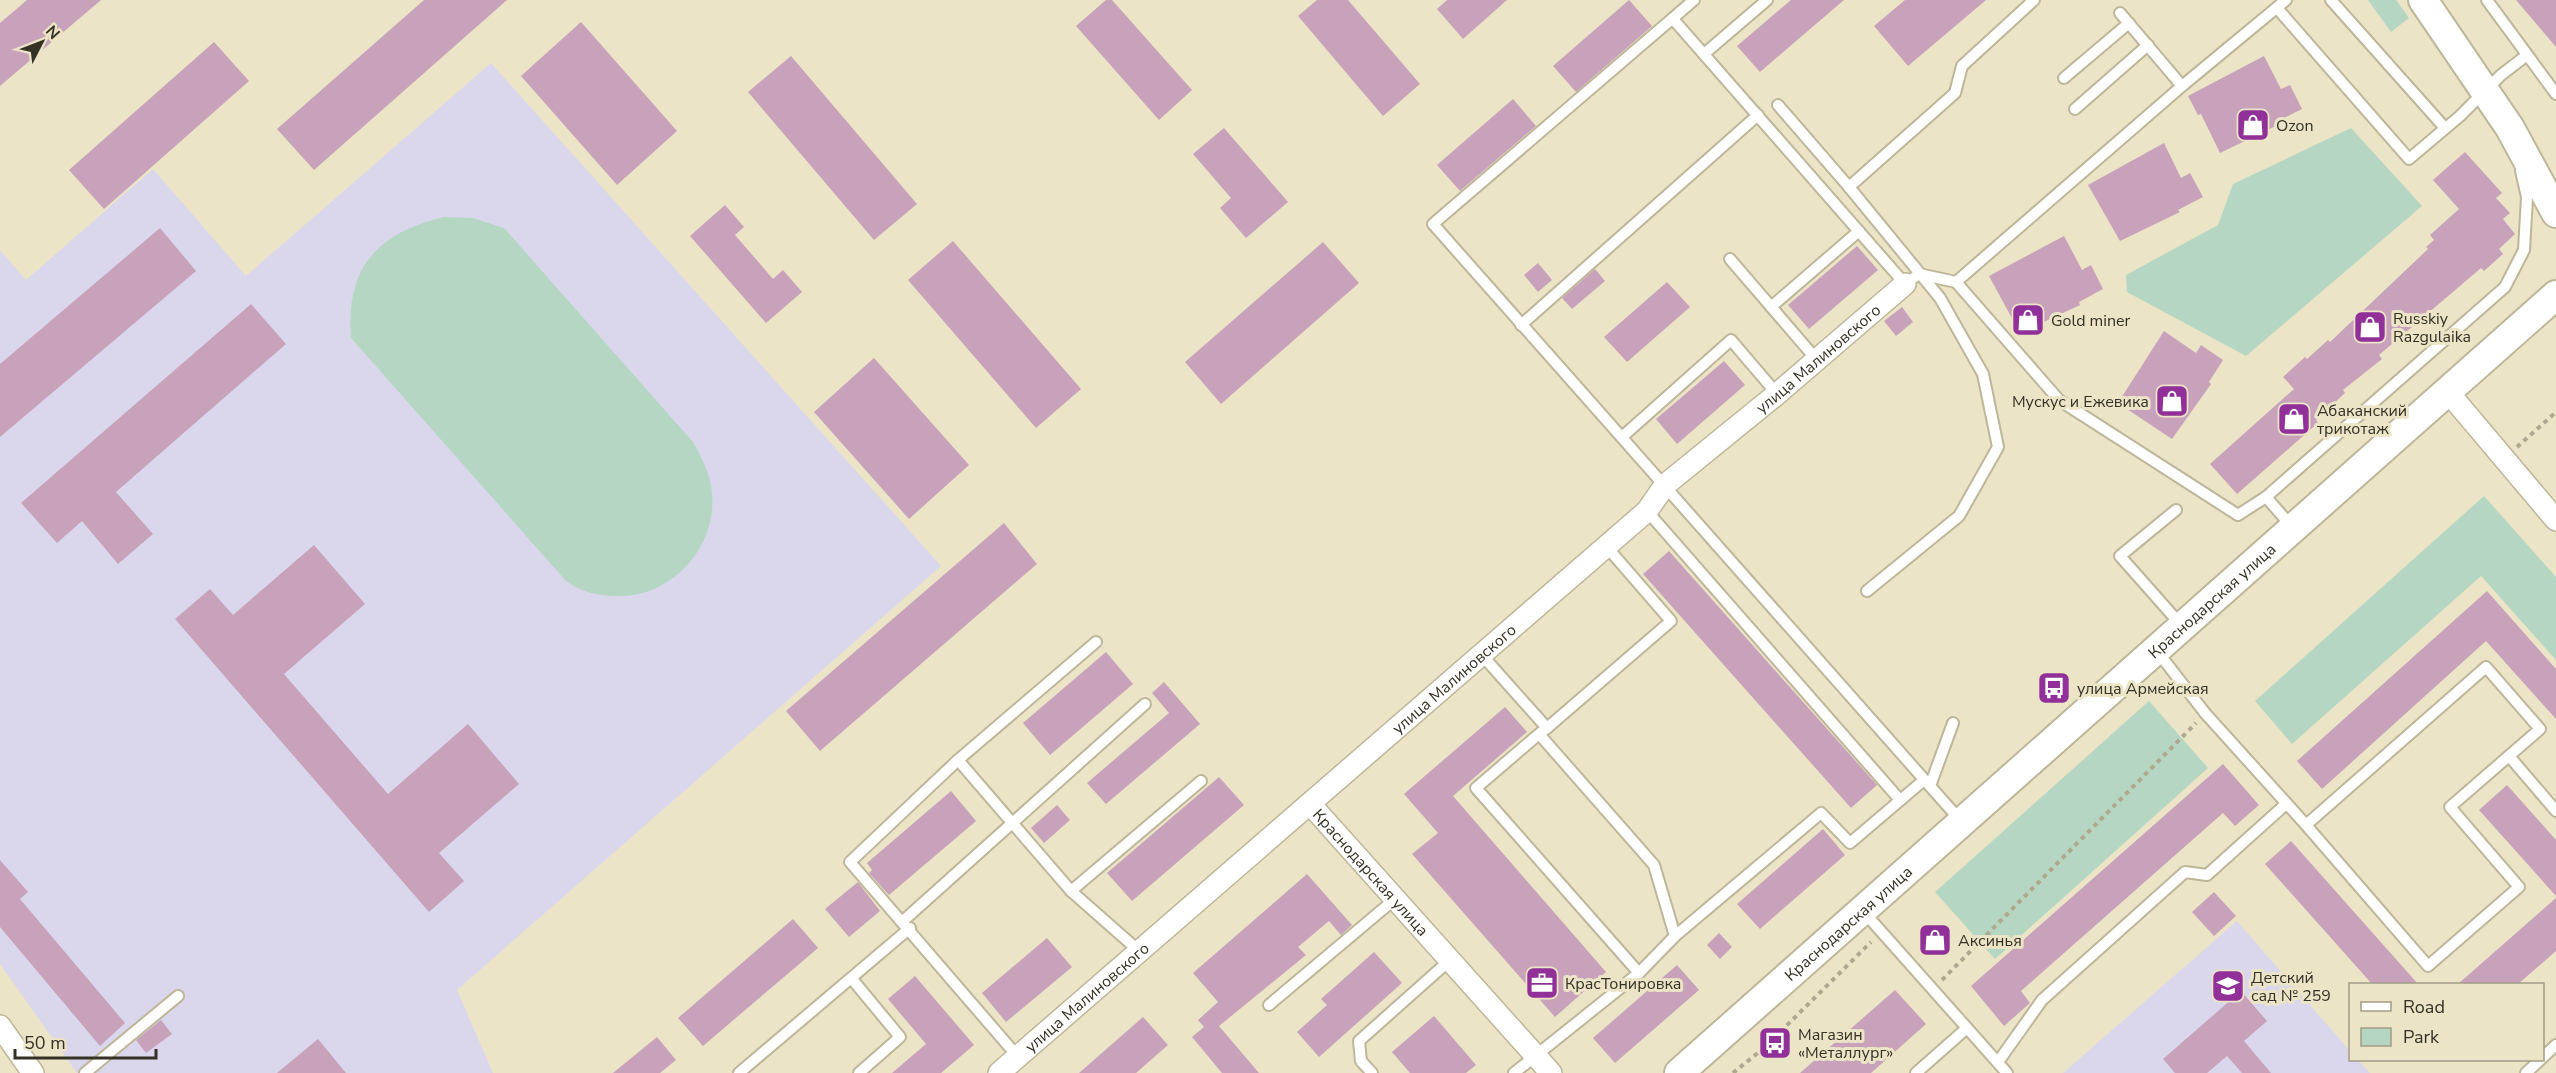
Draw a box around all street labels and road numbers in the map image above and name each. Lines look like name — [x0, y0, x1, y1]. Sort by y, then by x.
street label: улица Малиновского — [1752, 300, 1886, 419]
street label: Краснодарская улица — [2144, 539, 2281, 664]
street label: улица Малиновского — [1388, 619, 1521, 739]
street label: Краснодарская улица — [1307, 804, 1433, 941]
street label: Краснодарская улица — [1780, 861, 1917, 986]
street label: улица Малиновского — [1020, 938, 1154, 1058]

